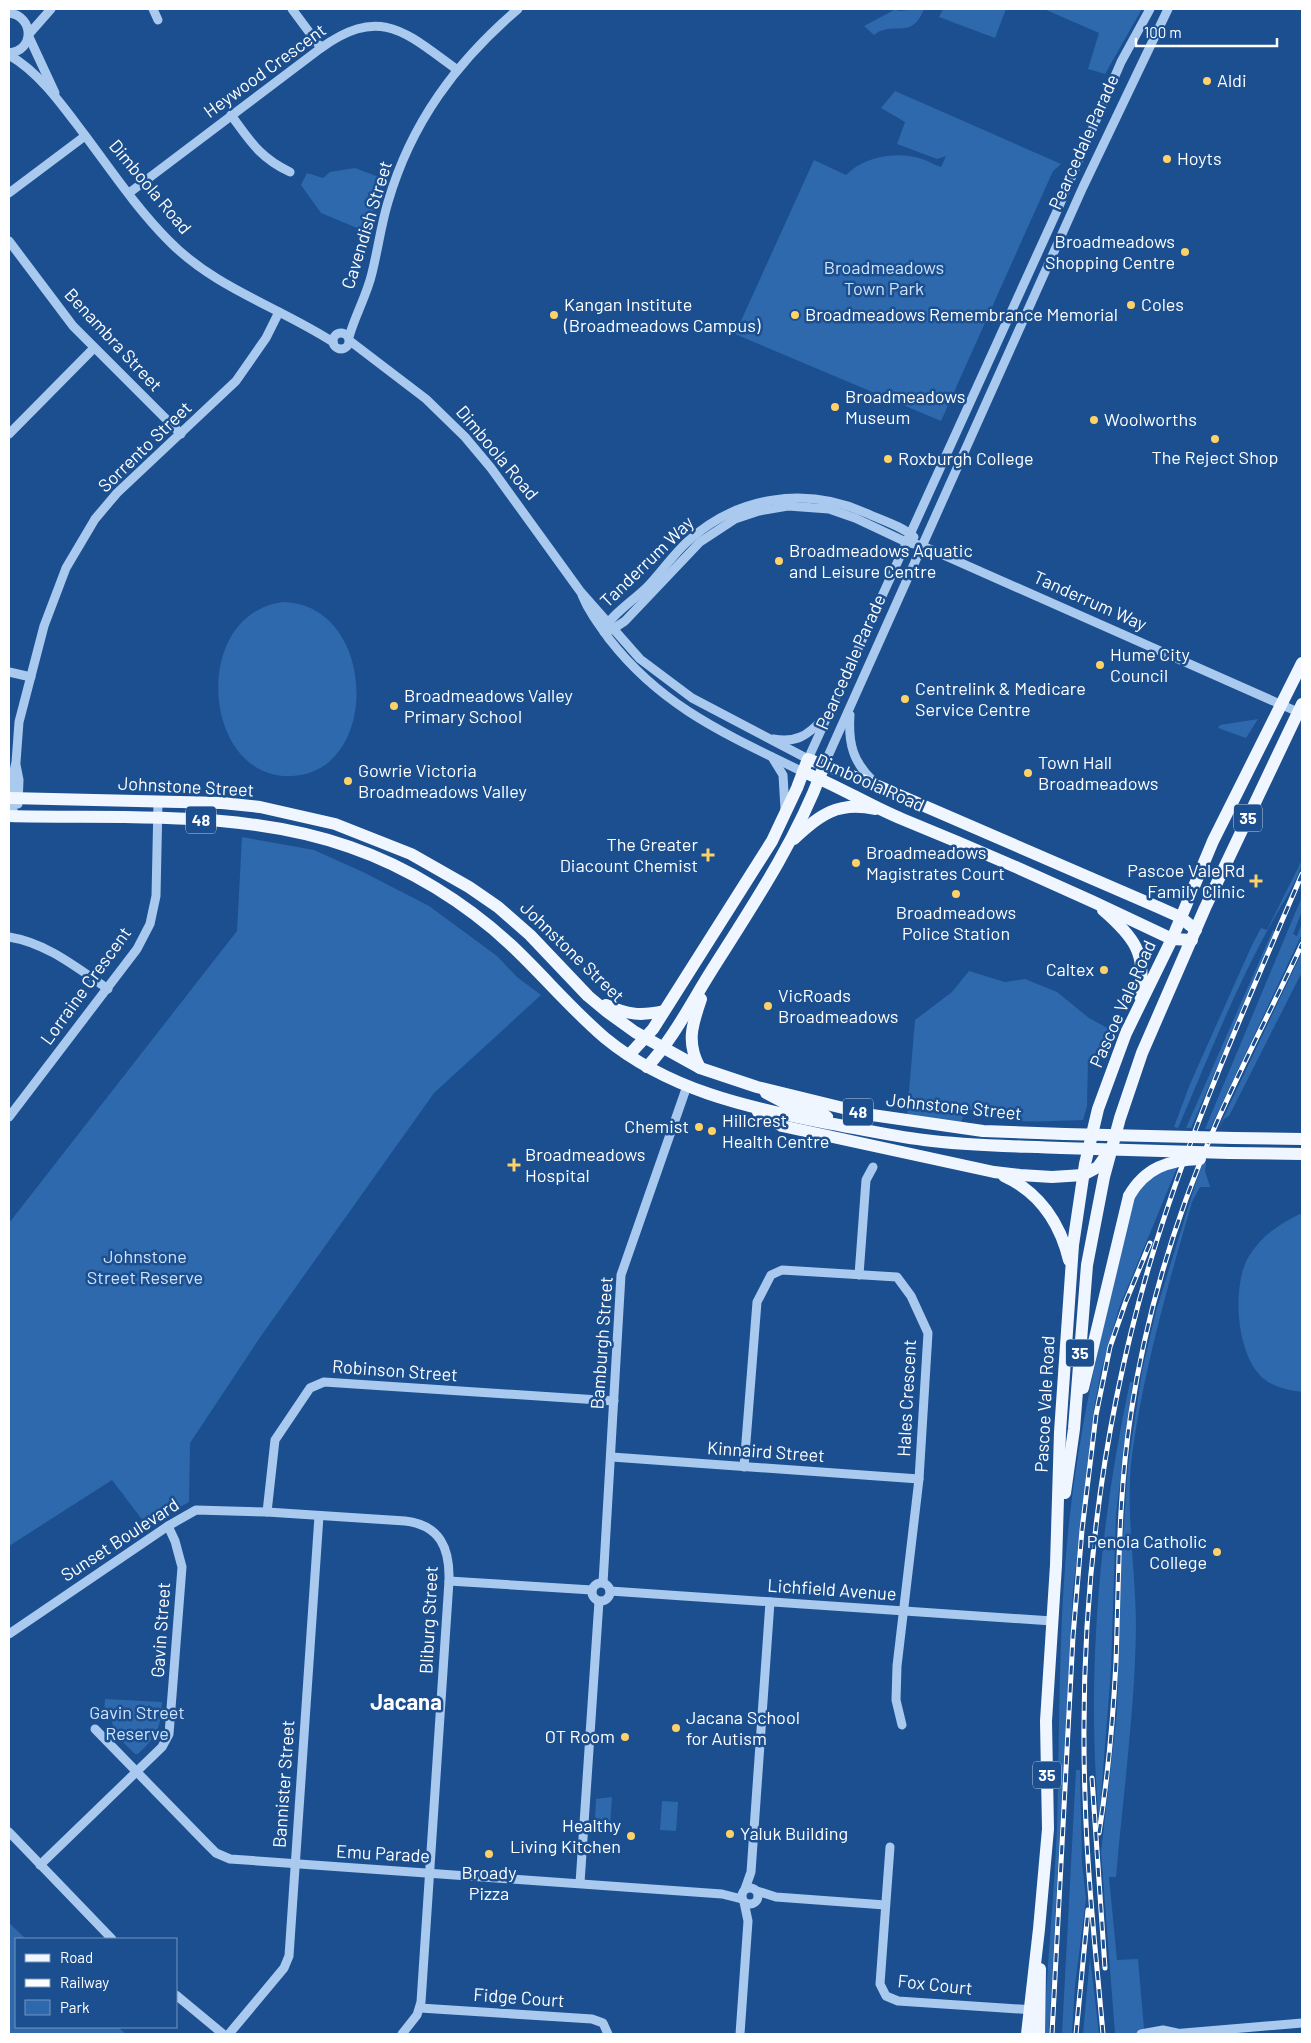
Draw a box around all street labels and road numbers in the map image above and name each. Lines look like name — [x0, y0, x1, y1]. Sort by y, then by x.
street label: Heywood Crescent — [199, 18, 330, 122]
street label: Pearcedale Parade — [1043, 71, 1123, 213]
street label: Dimboola Road — [105, 135, 197, 238]
street label: Cavendish Street — [336, 158, 396, 291]
street label: Benambra Street — [60, 283, 167, 395]
street label: Sorrento Street — [93, 396, 196, 496]
street label: Dimboola Road — [452, 401, 544, 504]
street label: Tanderrum Way — [595, 511, 698, 611]
street label: Tanderrum Way — [1030, 565, 1150, 635]
street label: Pearcedale Parade — [810, 591, 890, 733]
street label: Dimboola Road — [813, 748, 928, 816]
street label: Johnstone Street — [117, 771, 255, 801]
road number: 35 — [1234, 804, 1262, 831]
road number: 48 — [186, 806, 216, 834]
street label: Johnstone Street — [516, 896, 629, 1007]
street label: Lorraine Crescent — [35, 922, 135, 1049]
street label: Pascoe Vale Road — [1084, 937, 1160, 1071]
street label: Johnstone Street — [885, 1088, 1023, 1124]
road number: 48 — [843, 1098, 873, 1126]
street label: Bamburgh Street — [585, 1276, 617, 1410]
street label: Pascoe Vale Road — [1029, 1335, 1059, 1473]
street label: Hales Crescent — [892, 1339, 920, 1457]
road number: 35 — [1066, 1340, 1094, 1366]
street label: Robinson Street — [332, 1355, 459, 1385]
street label: Kinnaird Street — [707, 1436, 826, 1466]
street label: Sunset Boulevard — [56, 1493, 183, 1585]
street label: Bliburg Street — [414, 1565, 442, 1675]
street label: Lichfield Avenue — [767, 1574, 897, 1604]
street label: Gavin Street — [146, 1581, 174, 1678]
street label: Bannister Street — [268, 1719, 298, 1849]
road number: 35 — [1033, 1762, 1061, 1788]
street label: Emu Parade — [336, 1840, 431, 1866]
street label: Fox Court — [897, 1969, 974, 1999]
street label: Fidge Court — [473, 1983, 565, 2011]

